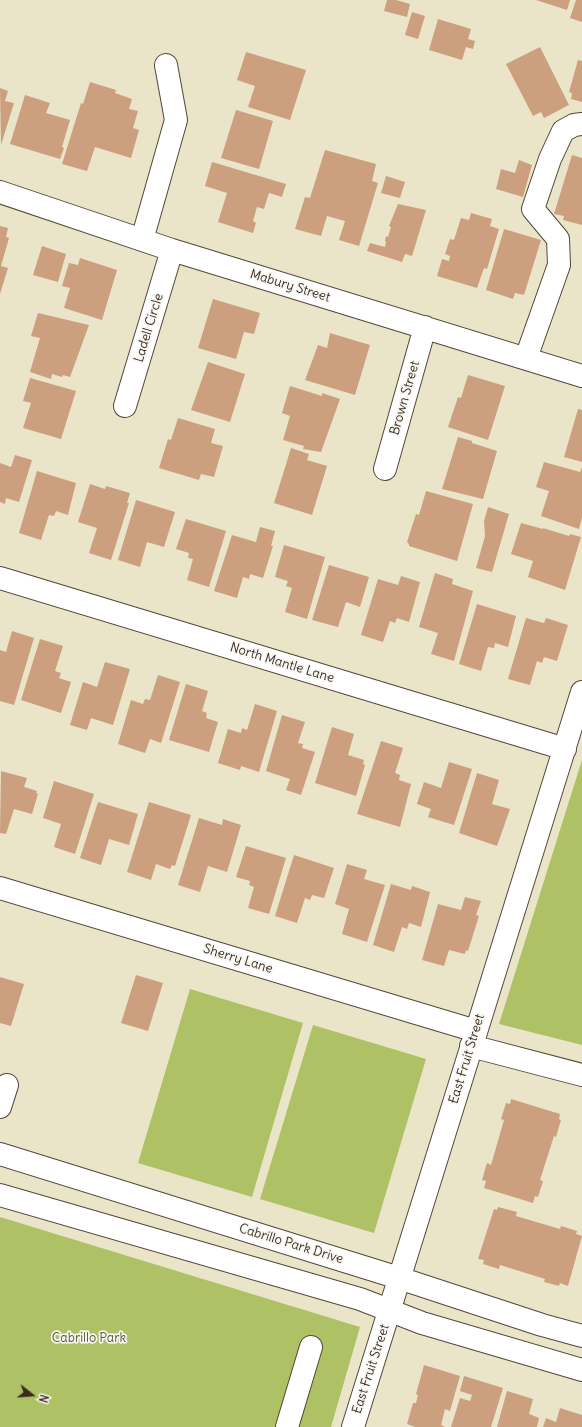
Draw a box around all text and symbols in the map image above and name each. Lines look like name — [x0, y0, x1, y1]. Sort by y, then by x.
street label: Mabury Street — [248, 266, 332, 306]
street label: Ladell Circle — [131, 292, 167, 364]
street label: Brown Street — [387, 359, 423, 437]
street label: North Mantle Lane — [228, 640, 336, 686]
street label: Sherry Lane — [201, 941, 275, 977]
street label: East Fruit Street — [446, 1012, 488, 1106]
street label: Cabrillo Park Drive — [237, 1221, 345, 1267]
street label: East Fruit Street — [349, 1322, 393, 1416]
park label: Cabrillo Park — [52, 1330, 126, 1346]
north arrow — [12, 1375, 52, 1415]
text: N — [36, 1393, 51, 1404]

